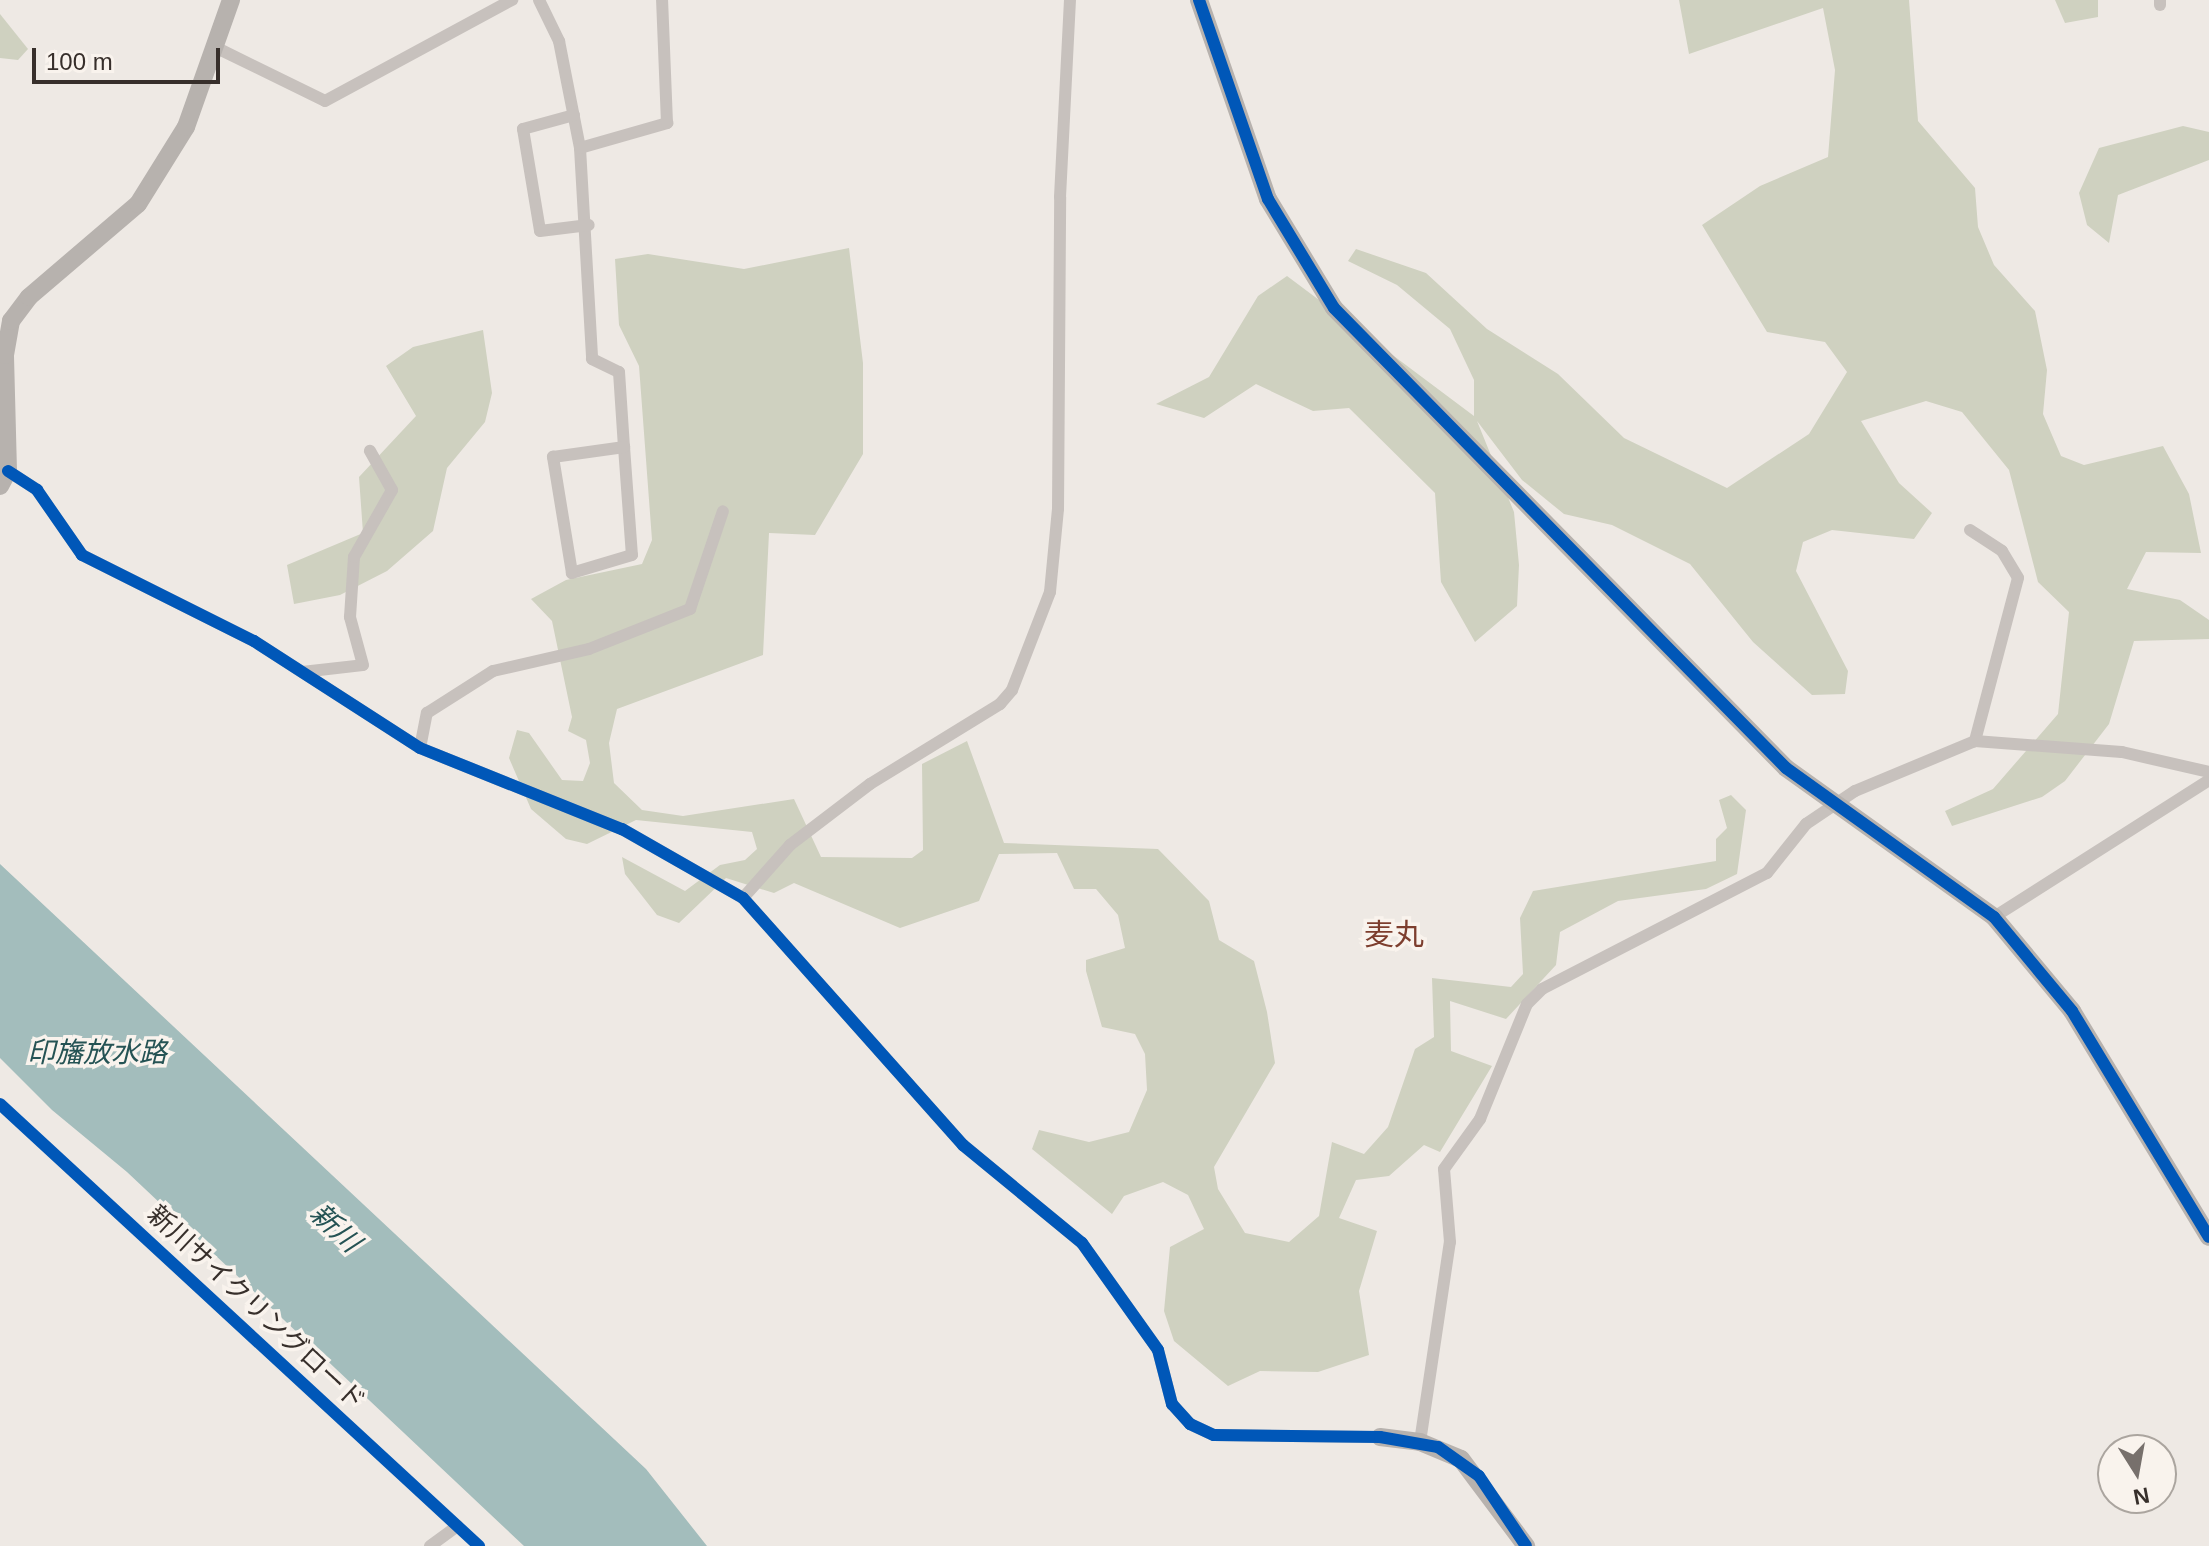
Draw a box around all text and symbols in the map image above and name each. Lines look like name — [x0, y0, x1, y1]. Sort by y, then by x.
scale bar — [36, 32, 224, 82]
text: 100 m — [46, 48, 113, 75]
district label: 麦丸 — [1364, 917, 1424, 953]
water label: 印旛放水路 — [27, 1036, 167, 1070]
water label: 新川 — [303, 1197, 367, 1259]
street label: 新川サイクリングロード — [141, 1199, 371, 1417]
north arrow — [2097, 1434, 2177, 1514]
text: N — [2131, 1482, 2151, 1510]

